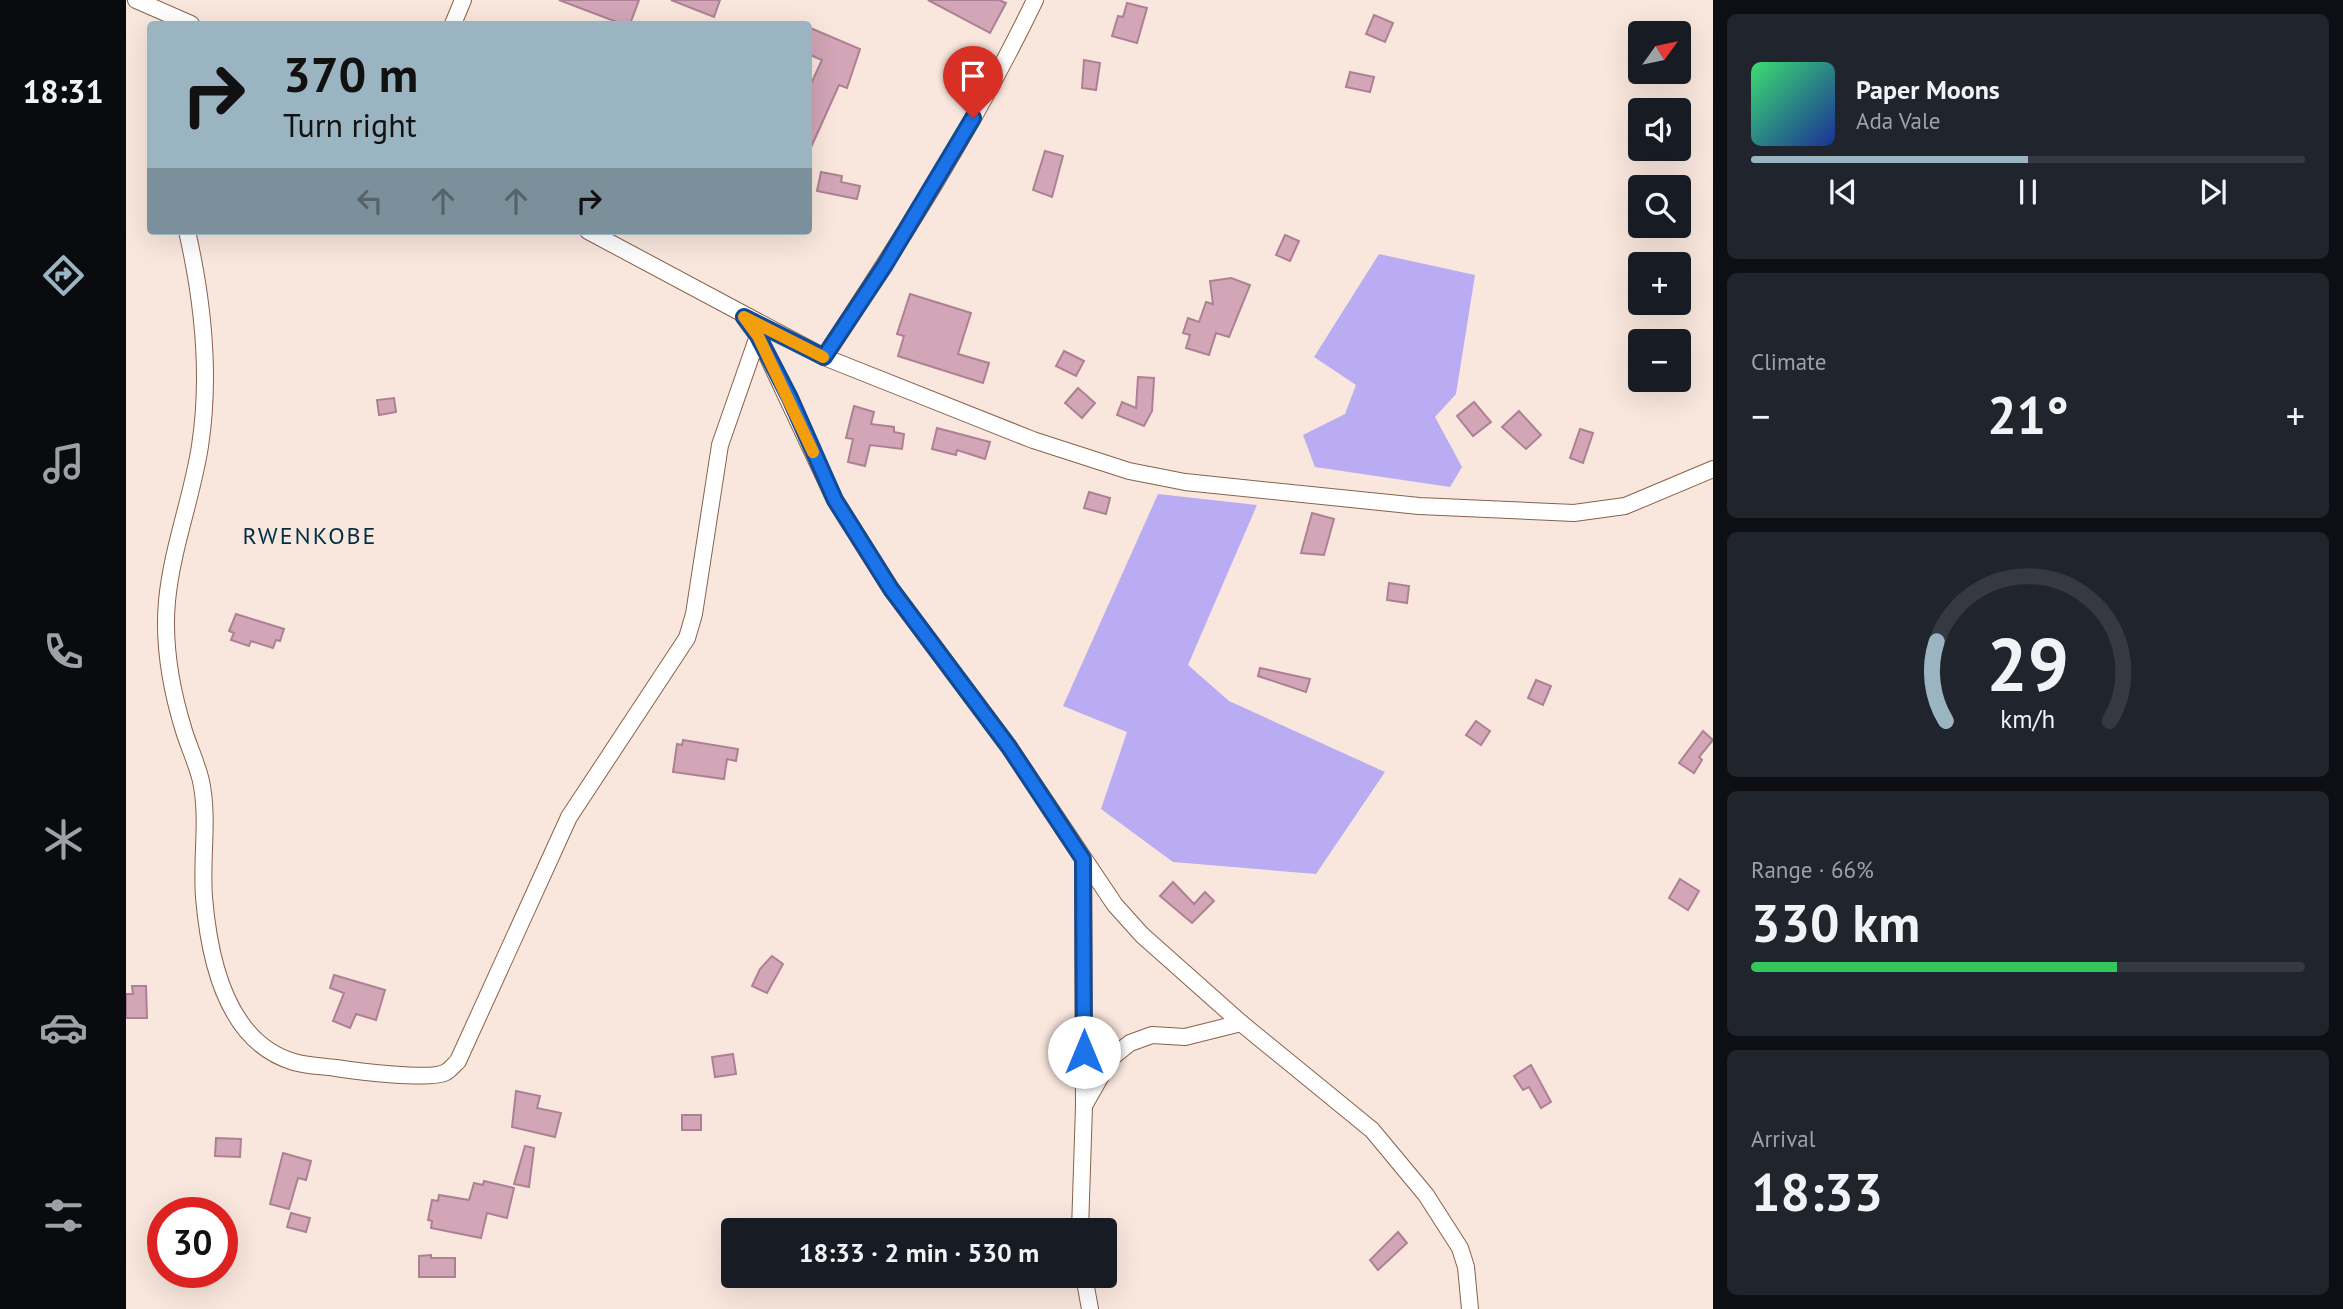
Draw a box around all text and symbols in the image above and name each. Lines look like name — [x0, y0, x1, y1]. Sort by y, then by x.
north arrow — [1628, 21, 1690, 84]
map controls — [1628, 21, 1691, 392]
text: 370 m — [283, 42, 418, 106]
pin — [943, 46, 1003, 118]
icon: right — [168, 49, 259, 140]
icon: arrive — [954, 57, 992, 95]
text: 18:31 — [22, 70, 104, 112]
text: Paper Moons — [1856, 73, 2000, 106]
button: sound — [1628, 98, 1691, 161]
text: Turn right — [283, 104, 417, 146]
text: Ada Vale — [1856, 106, 1940, 135]
icon: previous — [1824, 173, 1862, 211]
icon: pause — [2009, 173, 2047, 211]
icon: next — [2194, 173, 2232, 211]
button: search — [1628, 175, 1691, 238]
icon: left — [351, 182, 389, 220]
icon: ahead — [424, 182, 462, 220]
icon: ahead — [497, 182, 535, 220]
icon: right — [570, 182, 608, 220]
icon: directions — [39, 251, 88, 300]
button: + — [1628, 252, 1691, 315]
button: − — [1628, 329, 1691, 392]
text: Climate — [1751, 347, 1826, 376]
text: 21° — [1987, 381, 2069, 448]
text: − — [1751, 391, 1770, 440]
text: + — [2286, 391, 2305, 440]
icon: music — [39, 439, 88, 488]
district label: RWENKOBE — [243, 520, 377, 551]
text: 29 — [1987, 617, 2069, 711]
icon: phone — [39, 627, 88, 676]
text: km/h — [2001, 702, 2055, 734]
icon: climate — [39, 815, 88, 864]
text: Range · 66% — [1751, 855, 1874, 884]
text: 330 km — [1751, 889, 1920, 956]
icon: car — [39, 1003, 88, 1052]
position arrow — [1047, 1015, 1121, 1089]
text: Arrival — [1751, 1124, 1815, 1153]
text: 18:33 — [1751, 1158, 1883, 1225]
icon: filters — [39, 1191, 88, 1240]
speed limit sign: 30 — [147, 1197, 238, 1288]
text: 18:33 · 2 min · 530 m — [799, 1236, 1039, 1269]

